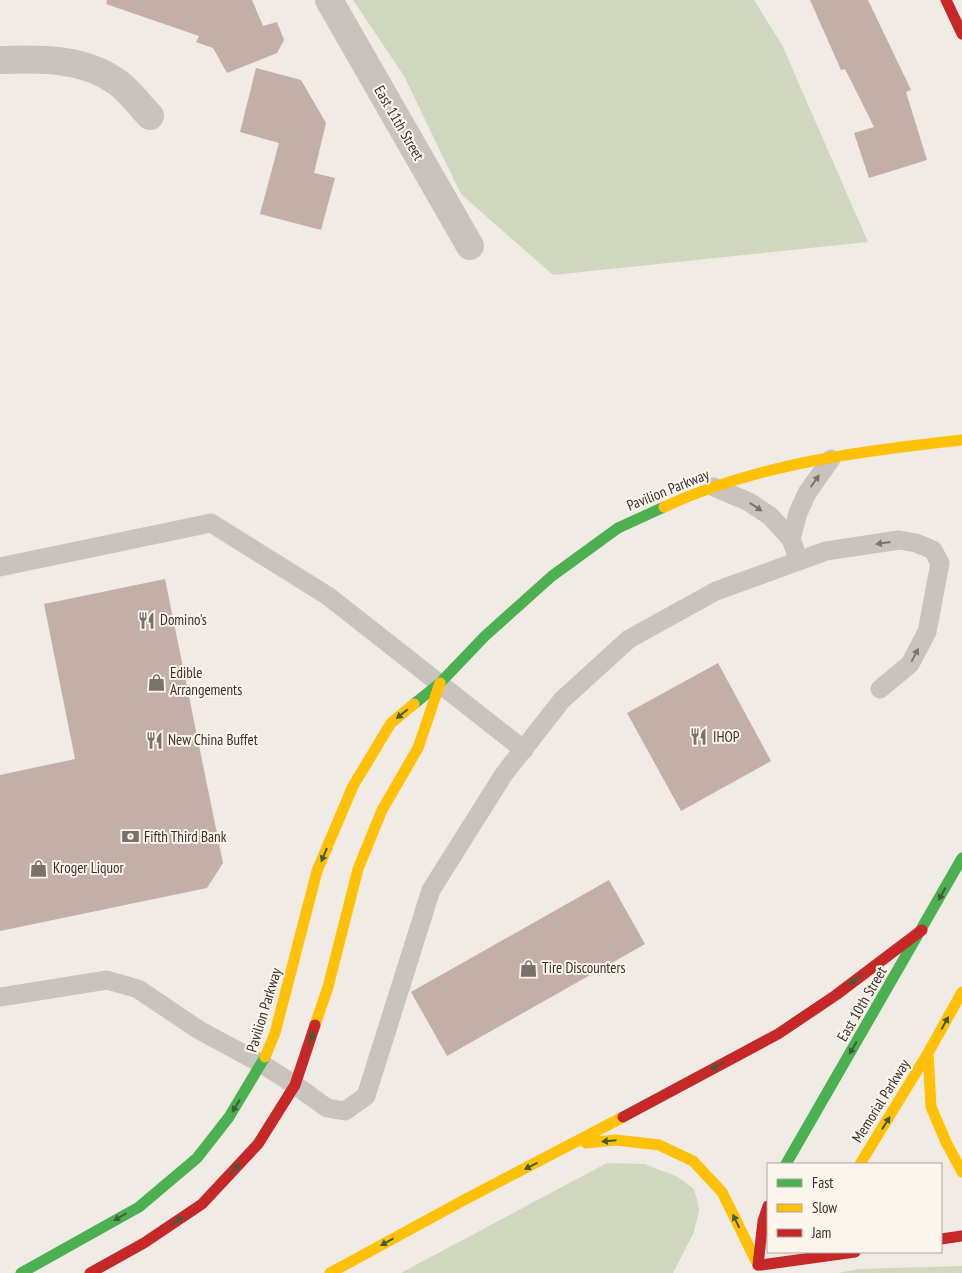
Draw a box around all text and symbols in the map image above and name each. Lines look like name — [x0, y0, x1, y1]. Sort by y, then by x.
street label: East 11th Street — [370, 82, 428, 164]
street label: Pavilion Parkway — [624, 464, 712, 515]
one-way arrow — [810, 475, 820, 488]
one-way arrow — [750, 502, 763, 512]
one-way arrow — [875, 539, 891, 547]
restaurant icon: Domino's — [136, 610, 156, 630]
place label: Domino's — [160, 610, 207, 629]
one-way arrow — [911, 647, 919, 662]
place label: Edible Arrangements — [170, 663, 242, 699]
shop icon: Edible Arrangements — [146, 672, 166, 692]
one-way arrow — [396, 709, 409, 720]
restaurant icon: IHOP — [689, 727, 709, 747]
place label: IHOP — [713, 727, 740, 746]
restaurant icon: New China Buffet — [144, 730, 164, 750]
place label: New China Buffet — [168, 730, 258, 749]
bank icon: Fifth Third Bank — [120, 827, 140, 847]
place label: Fifth Third Bank — [144, 827, 227, 846]
one-way arrow — [319, 848, 327, 862]
shop icon: Kroger Liquor — [29, 858, 49, 878]
place label: Kroger Liquor — [53, 858, 125, 877]
one-way arrow — [938, 887, 946, 901]
shop icon: Tire Discounters — [518, 958, 538, 978]
place label: Tire Discounters — [542, 958, 626, 977]
street label: East 10th Street — [833, 963, 891, 1045]
street label: Pavilion Parkway — [242, 965, 285, 1054]
one-way arrow — [849, 975, 862, 986]
one-way arrow — [941, 1015, 949, 1030]
one-way arrow — [308, 1031, 315, 1046]
one-way arrow — [849, 1041, 858, 1055]
street label: Memorial Parkway — [847, 1055, 914, 1146]
one-way arrow — [710, 1062, 725, 1070]
one-way arrow — [232, 1099, 241, 1112]
one-way arrow — [881, 1116, 890, 1129]
one-way arrow — [601, 1137, 617, 1145]
one-way arrow — [524, 1162, 538, 1170]
one-way arrow — [229, 1163, 241, 1175]
legend — [767, 1163, 942, 1253]
text: Fast — [812, 1173, 833, 1192]
text: Slow — [812, 1198, 837, 1217]
one-way arrow — [113, 1213, 128, 1221]
one-way arrow — [732, 1214, 740, 1228]
one-way arrow — [170, 1216, 184, 1226]
text: Jam — [811, 1223, 831, 1242]
one-way arrow — [380, 1237, 394, 1246]

